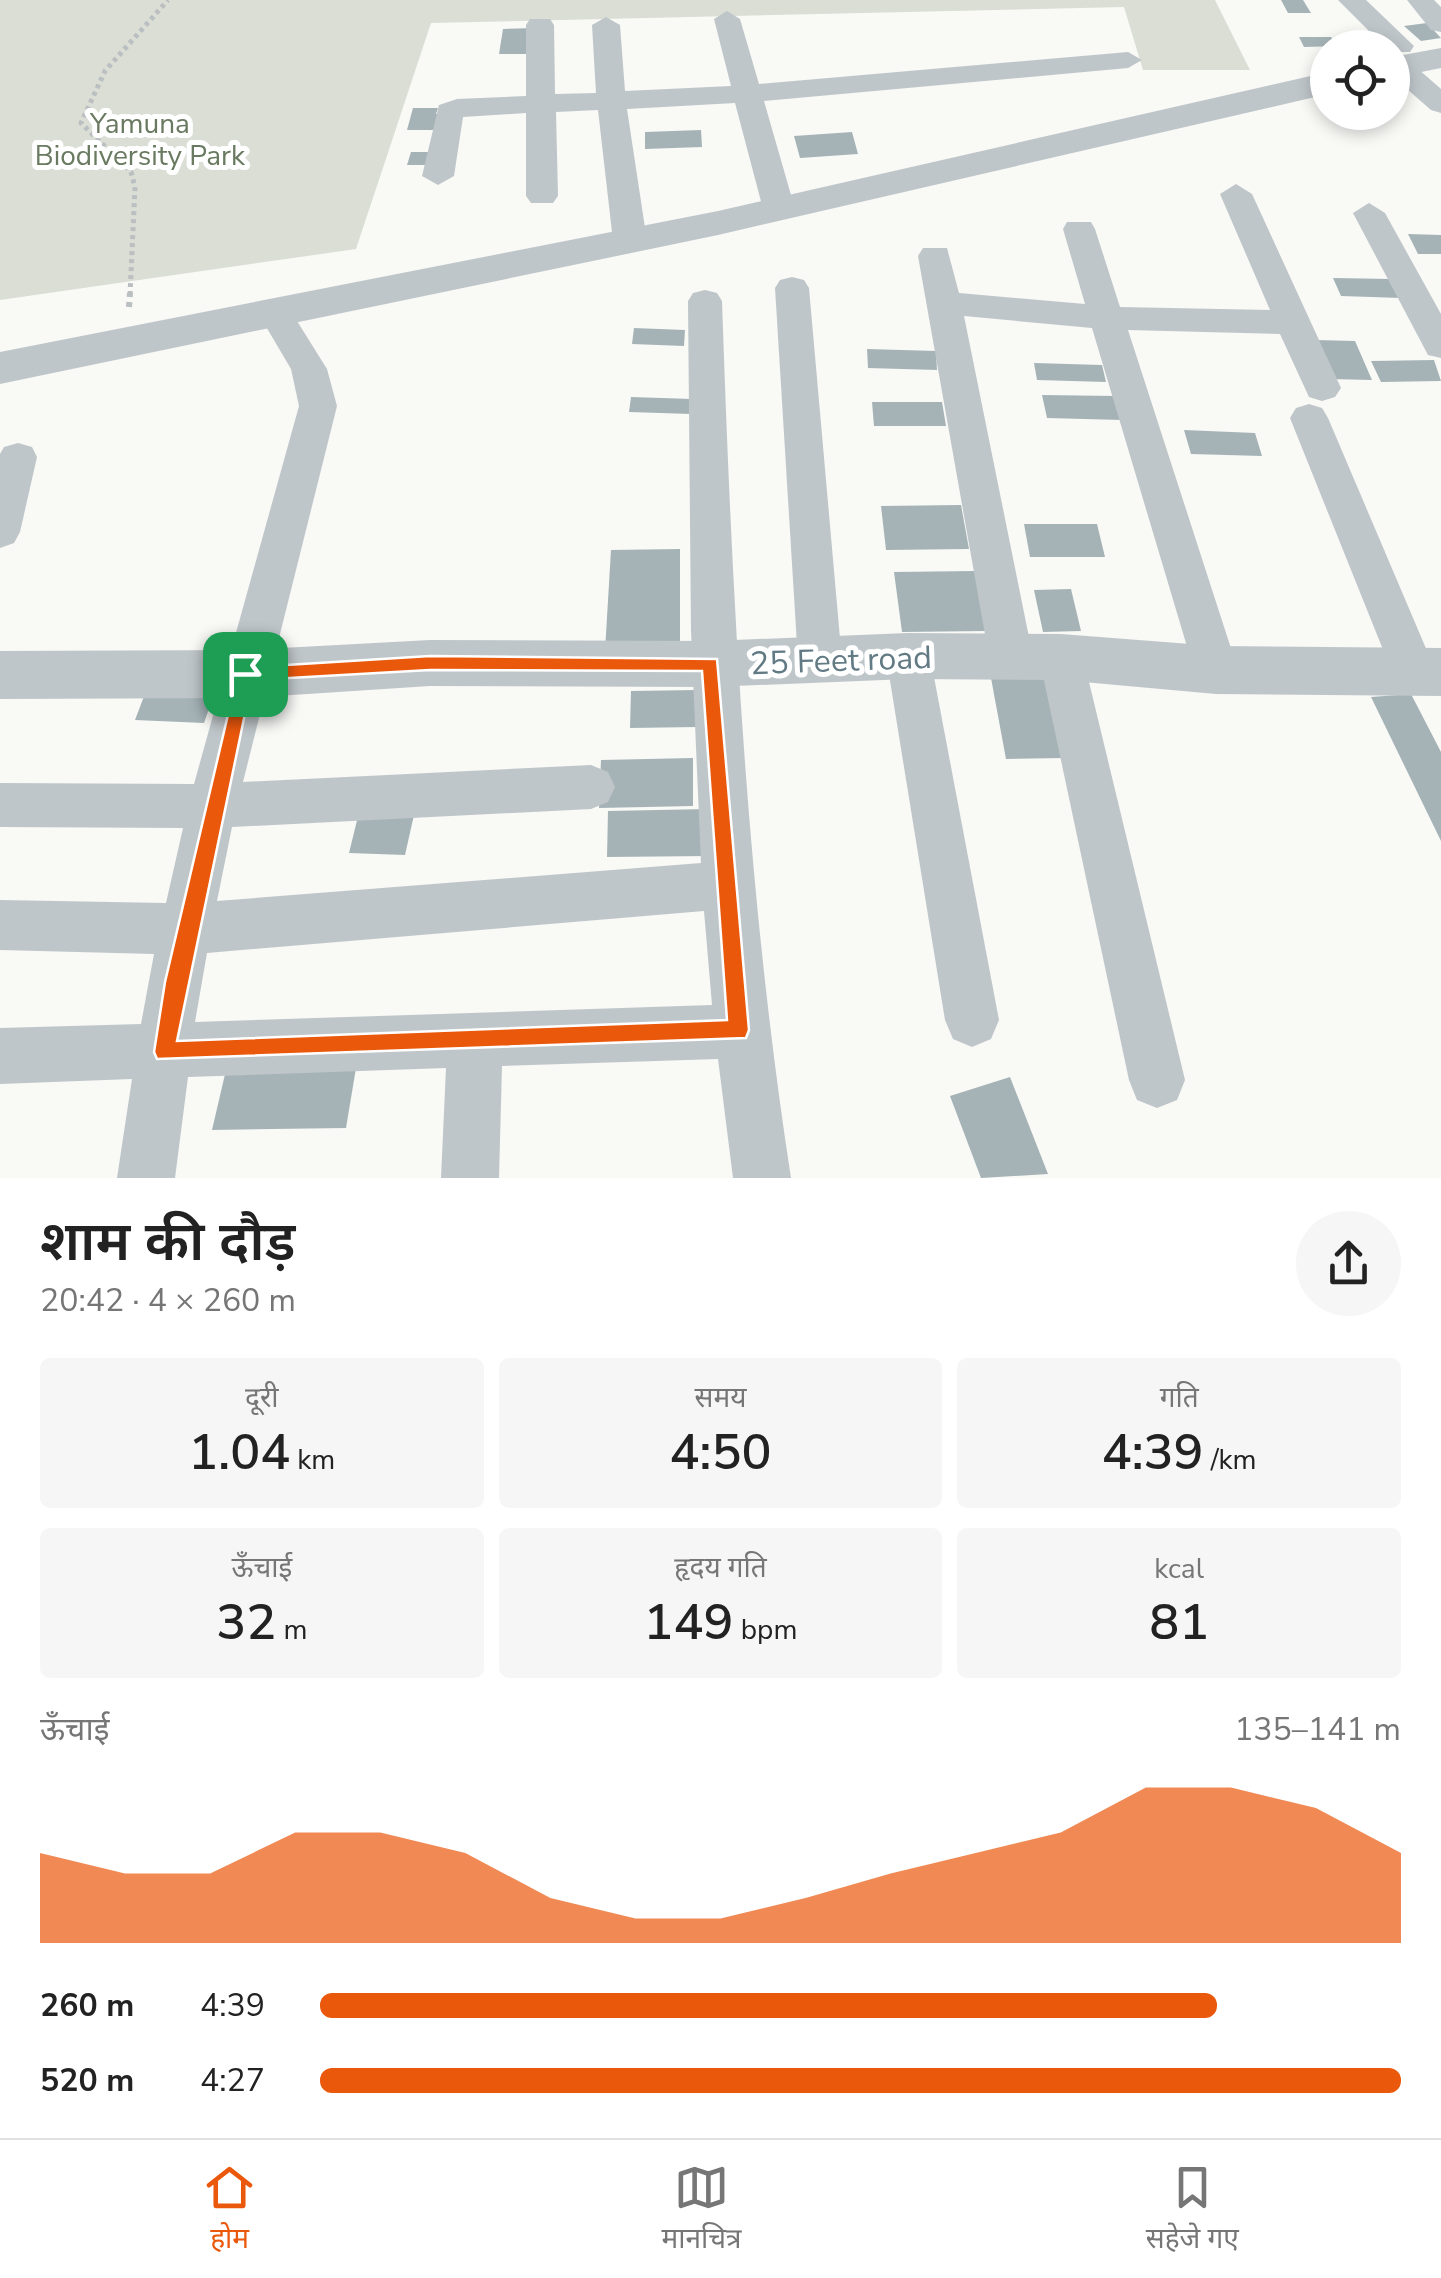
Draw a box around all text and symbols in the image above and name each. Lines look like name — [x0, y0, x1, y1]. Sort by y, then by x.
map controls — [1310, 30, 1410, 130]
button: locate — [1310, 30, 1410, 130]
park label: Yamuna Biodiversity Park — [35, 105, 246, 175]
pin — [203, 632, 288, 717]
street label: 25 Feet road — [749, 636, 933, 685]
icon: arrive — [218, 647, 273, 702]
text: शाम की दौड़ — [40, 1204, 295, 1279]
button: share — [1296, 1211, 1401, 1316]
text: 20:42 · 4 × 260 m — [40, 1279, 296, 1322]
text: दूरी — [245, 1379, 279, 1417]
text: समय — [695, 1379, 746, 1417]
text: गति — [1160, 1379, 1199, 1417]
text: 1.04 — [188, 1418, 290, 1487]
text: 4:50 — [670, 1418, 771, 1487]
text: 4:39 — [1102, 1418, 1204, 1487]
text: km — [290, 1441, 335, 1479]
text: /km — [1204, 1441, 1257, 1479]
text: ऊँचाई — [231, 1549, 292, 1587]
text: हृदय गति — [674, 1549, 767, 1587]
text: kcal — [1154, 1550, 1204, 1588]
text: 32 — [216, 1588, 276, 1657]
text: 149 — [644, 1588, 734, 1657]
text: 81 — [1149, 1588, 1209, 1657]
text: m — [276, 1611, 307, 1649]
text: bpm — [734, 1611, 797, 1649]
text: ऊँचाई — [40, 1708, 109, 1751]
text: 135–141 m — [1234, 1708, 1401, 1751]
text: 260 m — [40, 1984, 134, 2027]
text: 4:39 — [200, 1984, 265, 2027]
text: 520 m — [40, 2059, 134, 2102]
text: 4:27 — [200, 2059, 265, 2102]
tab: होम — [202, 2160, 257, 2259]
tab: मानचित्र — [661, 2160, 742, 2259]
tab: सहेजे गए — [1146, 2160, 1239, 2259]

